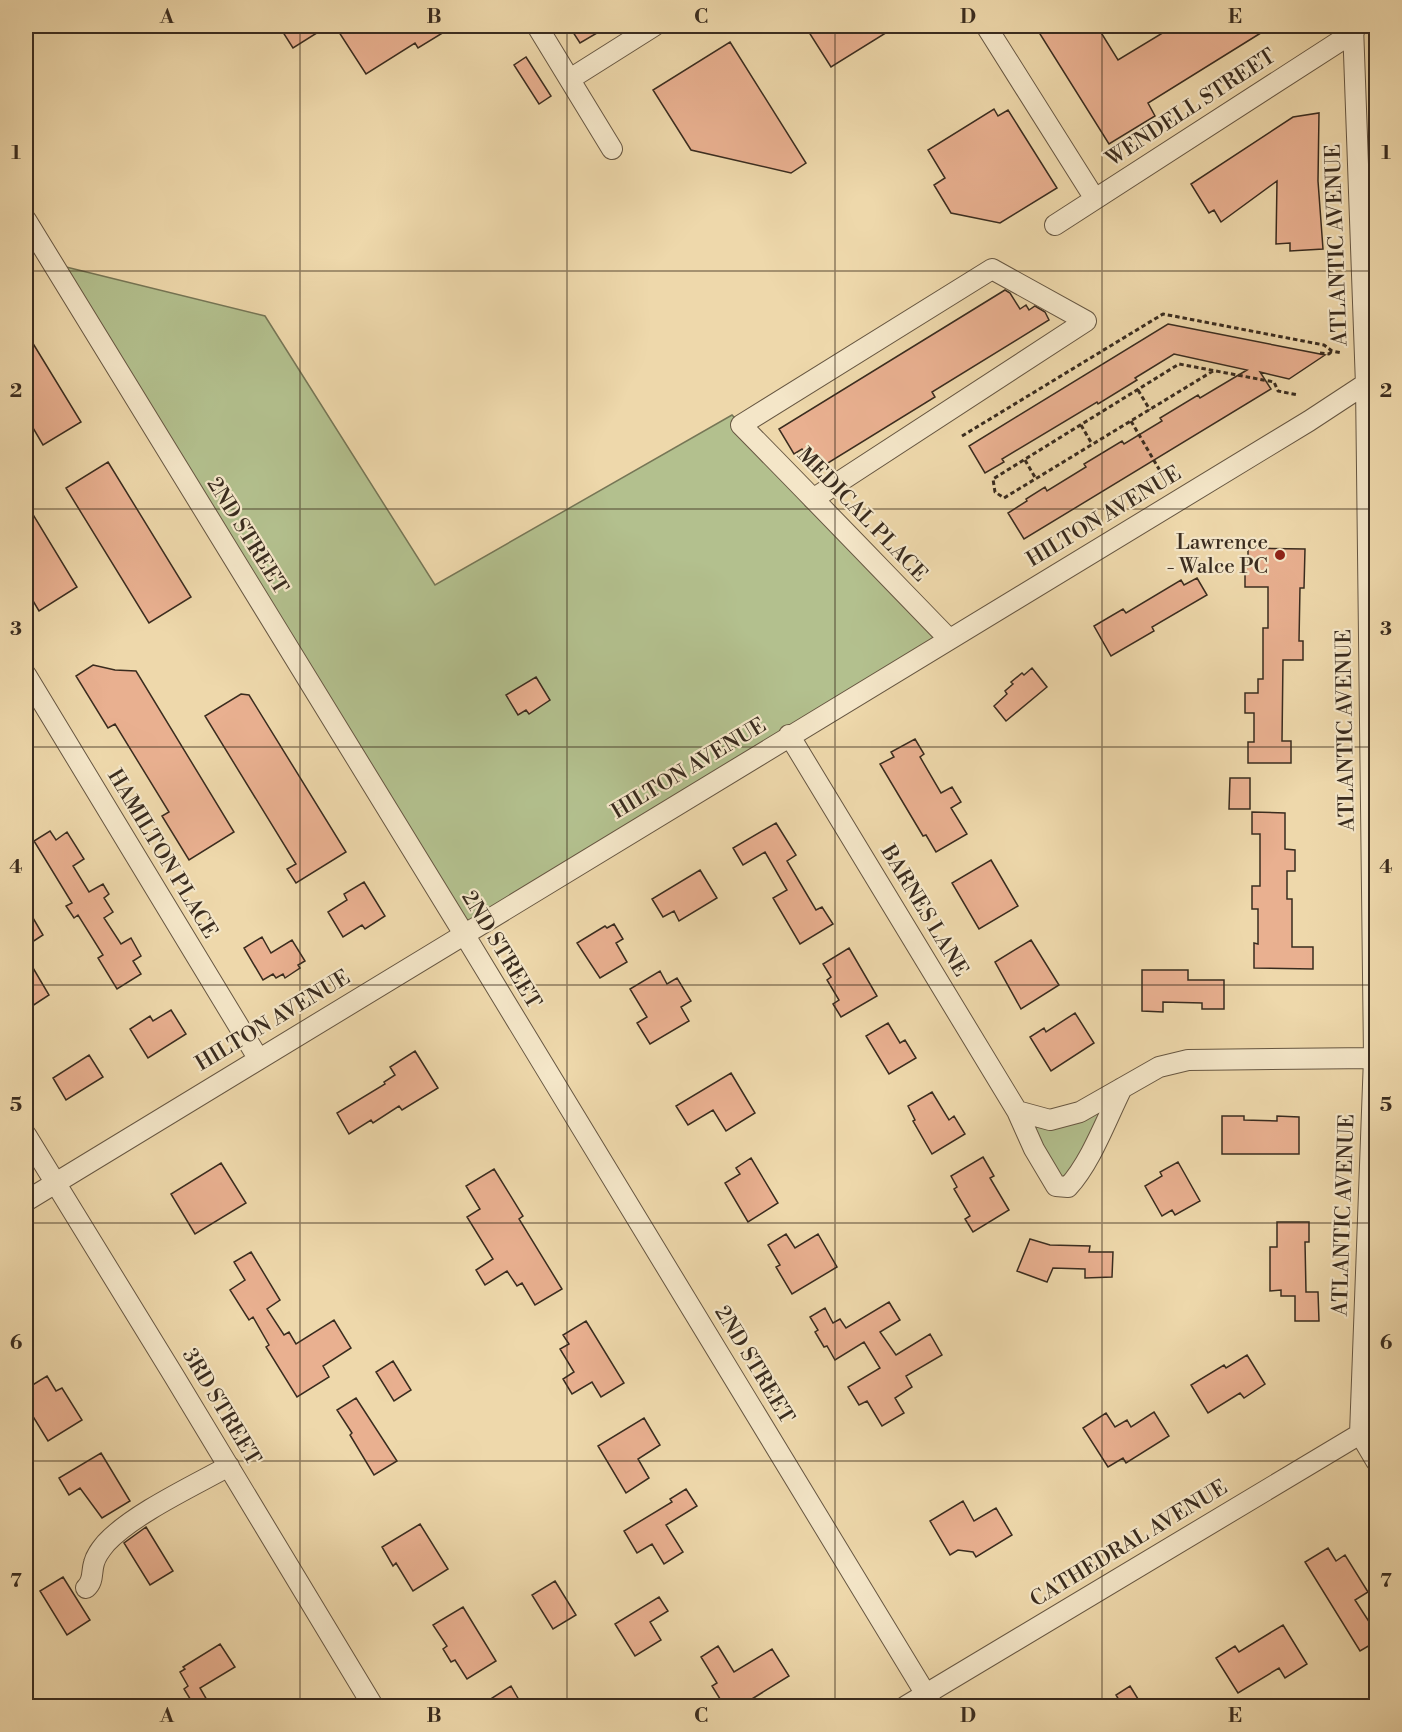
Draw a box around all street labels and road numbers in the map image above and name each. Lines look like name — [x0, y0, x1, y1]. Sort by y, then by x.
street label: WENDELL STREET — [1101, 43, 1281, 173]
street label: ATLANTIC AVENUE — [1320, 144, 1354, 347]
street label: MEDICAL PLACE — [791, 443, 933, 587]
street label: HILTON AVENUE — [1022, 461, 1186, 573]
street label: 2ND STREET — [201, 473, 293, 599]
street label: ATLANTIC AVENUE — [1331, 629, 1361, 832]
street label: HILTON AVENUE — [607, 713, 771, 825]
street label: HAMILTON PLACE — [101, 765, 223, 943]
street label: BARNES LANE — [874, 840, 974, 982]
street label: 2ND STREET — [456, 886, 546, 1014]
street label: HILTON AVENUE — [191, 965, 355, 1077]
street label: ATLANTIC AVENUE — [1327, 1114, 1361, 1317]
street label: 2ND STREET — [709, 1301, 799, 1429]
street label: 3RD STREET — [176, 1344, 266, 1470]
street label: CATHEDRAL AVENUE — [1026, 1475, 1232, 1613]

